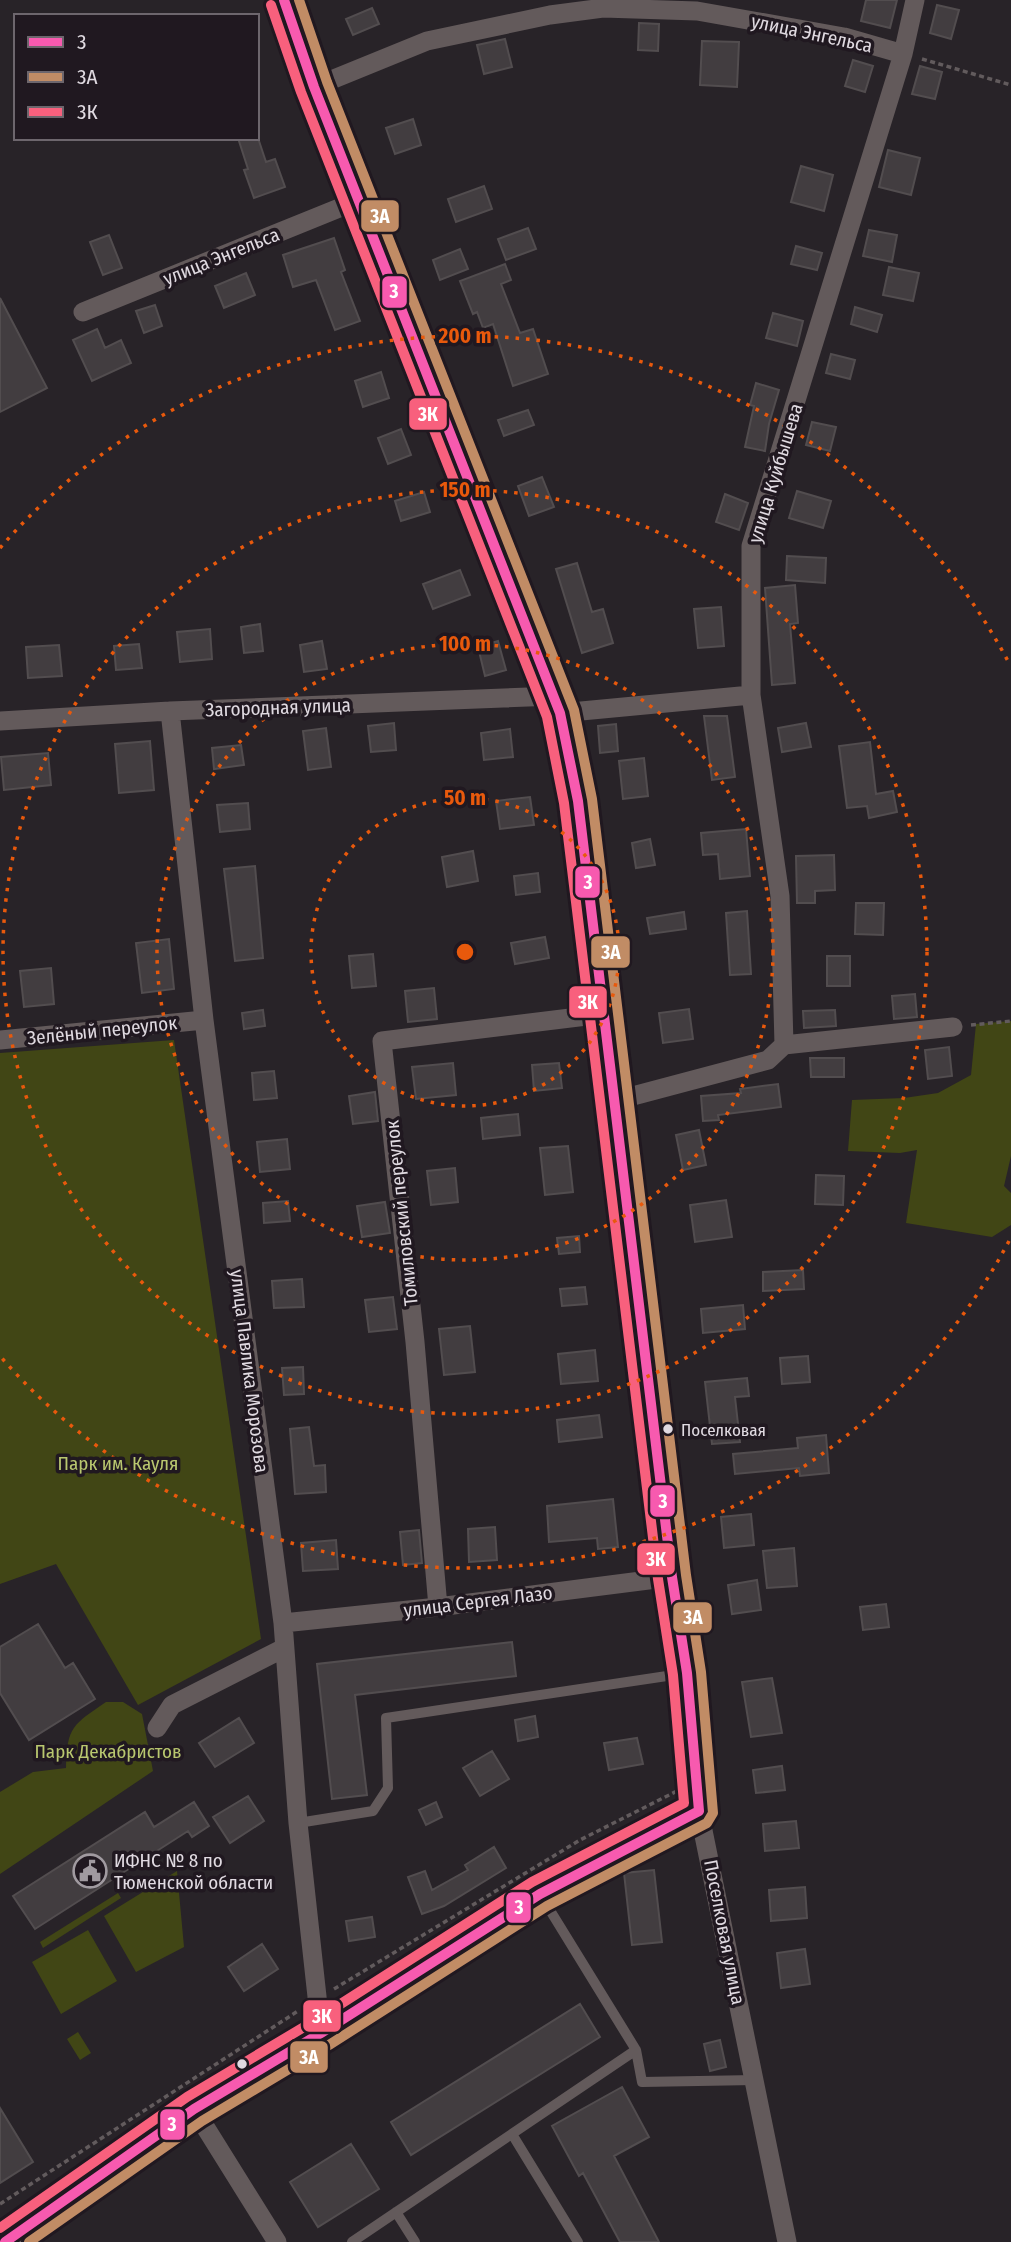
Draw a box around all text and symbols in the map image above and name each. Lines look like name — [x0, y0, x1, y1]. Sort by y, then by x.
street label: улица Энгельса — [749, 9, 875, 58]
legend — [14, 14, 259, 140]
text: 3 — [77, 29, 86, 55]
text: 3А — [77, 64, 98, 90]
text: 3К — [77, 99, 98, 125]
line badge: 3А — [360, 199, 400, 233]
text: 3А — [369, 205, 390, 228]
street label: улица Энгельса — [160, 223, 283, 290]
line badge: 3 — [381, 275, 408, 309]
text: 3 — [389, 280, 399, 303]
text: 200 m — [437, 323, 492, 349]
line badge: 3К — [408, 397, 448, 431]
street label: улица Куйбышева — [743, 401, 808, 546]
text: 3К — [417, 403, 438, 426]
text: 150 m — [439, 477, 491, 503]
text: 100 m — [439, 631, 491, 657]
street label: Загородная улица — [205, 693, 351, 722]
text: 50 m — [444, 785, 486, 811]
line badge: 3 — [574, 865, 601, 899]
text: 3 — [583, 871, 593, 894]
line badge: 3А — [590, 935, 631, 969]
centre of rings — [453, 940, 477, 964]
text: 3А — [600, 941, 621, 964]
line badge: 3К — [568, 985, 608, 1019]
text: 3К — [577, 991, 598, 1014]
street label: Зелёный переулок — [26, 1011, 178, 1050]
street label: Томиловский переулок — [380, 1119, 423, 1307]
street label: улица Павлика Морозова — [226, 1268, 273, 1474]
place label: Поселковая — [681, 1420, 766, 1441]
marker: Поселковая — [661, 1422, 675, 1436]
park label: Парк им. Кауля — [58, 1452, 179, 1475]
line badge: 3 — [649, 1484, 676, 1518]
text: 3 — [658, 1490, 668, 1513]
line badge: 3К — [636, 1542, 676, 1576]
text: 3К — [645, 1548, 666, 1571]
street label: улица Сергея Лазо — [402, 1581, 554, 1622]
line badge: 3А — [672, 1601, 713, 1634]
text: 3А — [682, 1606, 703, 1629]
park label: Парк Декабристов — [34, 1740, 182, 1763]
place label: ИФНС № 8 по Тюменской области — [114, 1849, 273, 1894]
public building icon: ИФНС № 8 по Тюменской области — [71, 1852, 109, 1890]
street label: Поселковая улица — [699, 1858, 750, 2006]
line badge: 3 — [505, 1891, 532, 1924]
text: 3 — [514, 1896, 524, 1919]
line badge: 3К — [302, 1999, 342, 2033]
text: 3К — [311, 2005, 332, 2028]
line badge: 3А — [289, 2040, 329, 2074]
text: 3А — [298, 2046, 319, 2069]
unlabelled marker — [235, 2057, 249, 2071]
line badge: 3 — [159, 2108, 186, 2141]
text: 3 — [167, 2113, 177, 2136]

